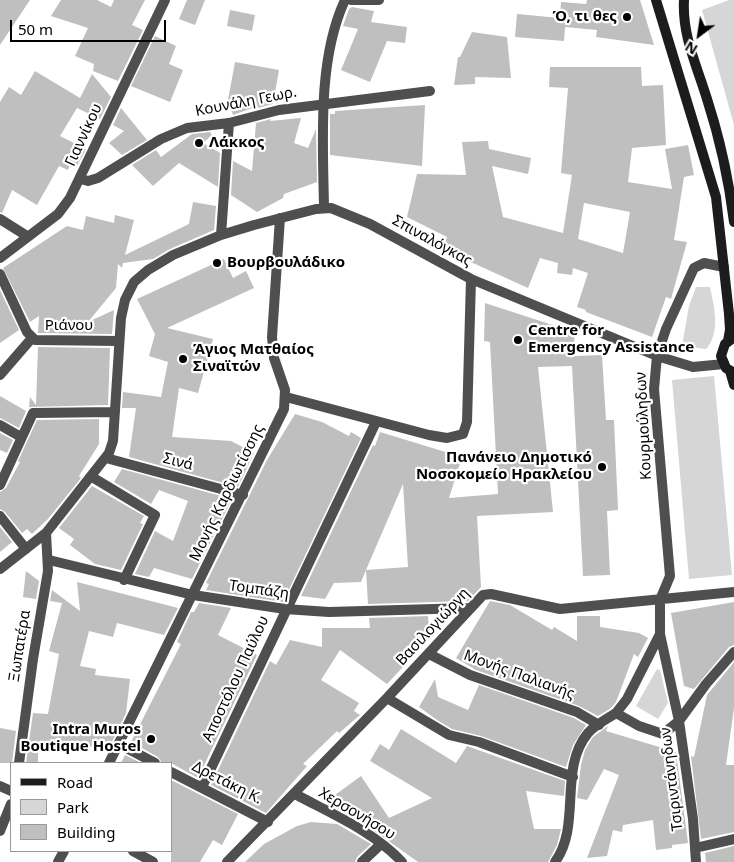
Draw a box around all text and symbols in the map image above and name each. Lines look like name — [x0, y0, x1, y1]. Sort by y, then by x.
place label: Ό, τι θες — [553, 8, 617, 26]
scale bar — [12, 10, 169, 42]
north arrow — [674, 10, 724, 60]
marker: Ό, τι θες — [621, 11, 633, 23]
text: 50 m — [18, 19, 53, 39]
text: N — [681, 37, 701, 59]
street label: Κουνάλη Γεωρ. — [194, 83, 298, 121]
street label: Γιαννίκου — [62, 101, 106, 169]
place label: Λάκκος — [209, 134, 265, 152]
marker: Λάκκος — [193, 137, 205, 149]
street label: Σπιναλόγκας — [389, 212, 475, 270]
place label: Βουρβουλάδικο — [227, 254, 345, 272]
marker: Βουρβουλάδικο — [211, 257, 223, 269]
street label: Ριάνου — [45, 317, 93, 335]
place label: Centre for Emergency Assistance — [528, 322, 694, 357]
marker: Centre for Emergency Assistance — [512, 334, 524, 346]
place label: Άγιος Ματθαίος Σιναϊτών — [193, 341, 314, 376]
marker: Άγιος Ματθαίος Σιναϊτών — [177, 353, 189, 365]
street label: Κουρμούληδων — [632, 371, 656, 481]
street label: Μονής Καρδιωτίσσης — [186, 422, 268, 564]
street label: Σινά — [161, 449, 195, 475]
place label: Πανάνειο Δημοτικό Νοσοκομείο Ηρακλείου — [416, 449, 592, 484]
marker: Πανάνειο Δημοτικό Νοσοκομείο Ηρακλείου — [596, 461, 608, 473]
street label: Τομπάζη — [228, 577, 290, 603]
street label: Βασιλογιώργη — [392, 584, 474, 670]
street label: Ξωπατέρα — [5, 609, 35, 683]
street label: Αποστόλου Παύλου — [199, 613, 273, 745]
street label: Μονής Παλιανής — [461, 647, 577, 703]
place label: Intra Muros Boutique Hostel — [21, 721, 141, 756]
street label: Τσιριντάνηδων — [657, 726, 687, 832]
marker: Intra Muros Boutique Hostel — [145, 733, 157, 745]
street label: Δρετάκη Κ. — [189, 758, 265, 808]
legend — [10, 762, 172, 852]
text: Road — [57, 772, 93, 792]
street label: Χερσονήσου — [315, 784, 399, 844]
text: Park — [57, 797, 89, 817]
text: Building — [57, 822, 115, 842]

